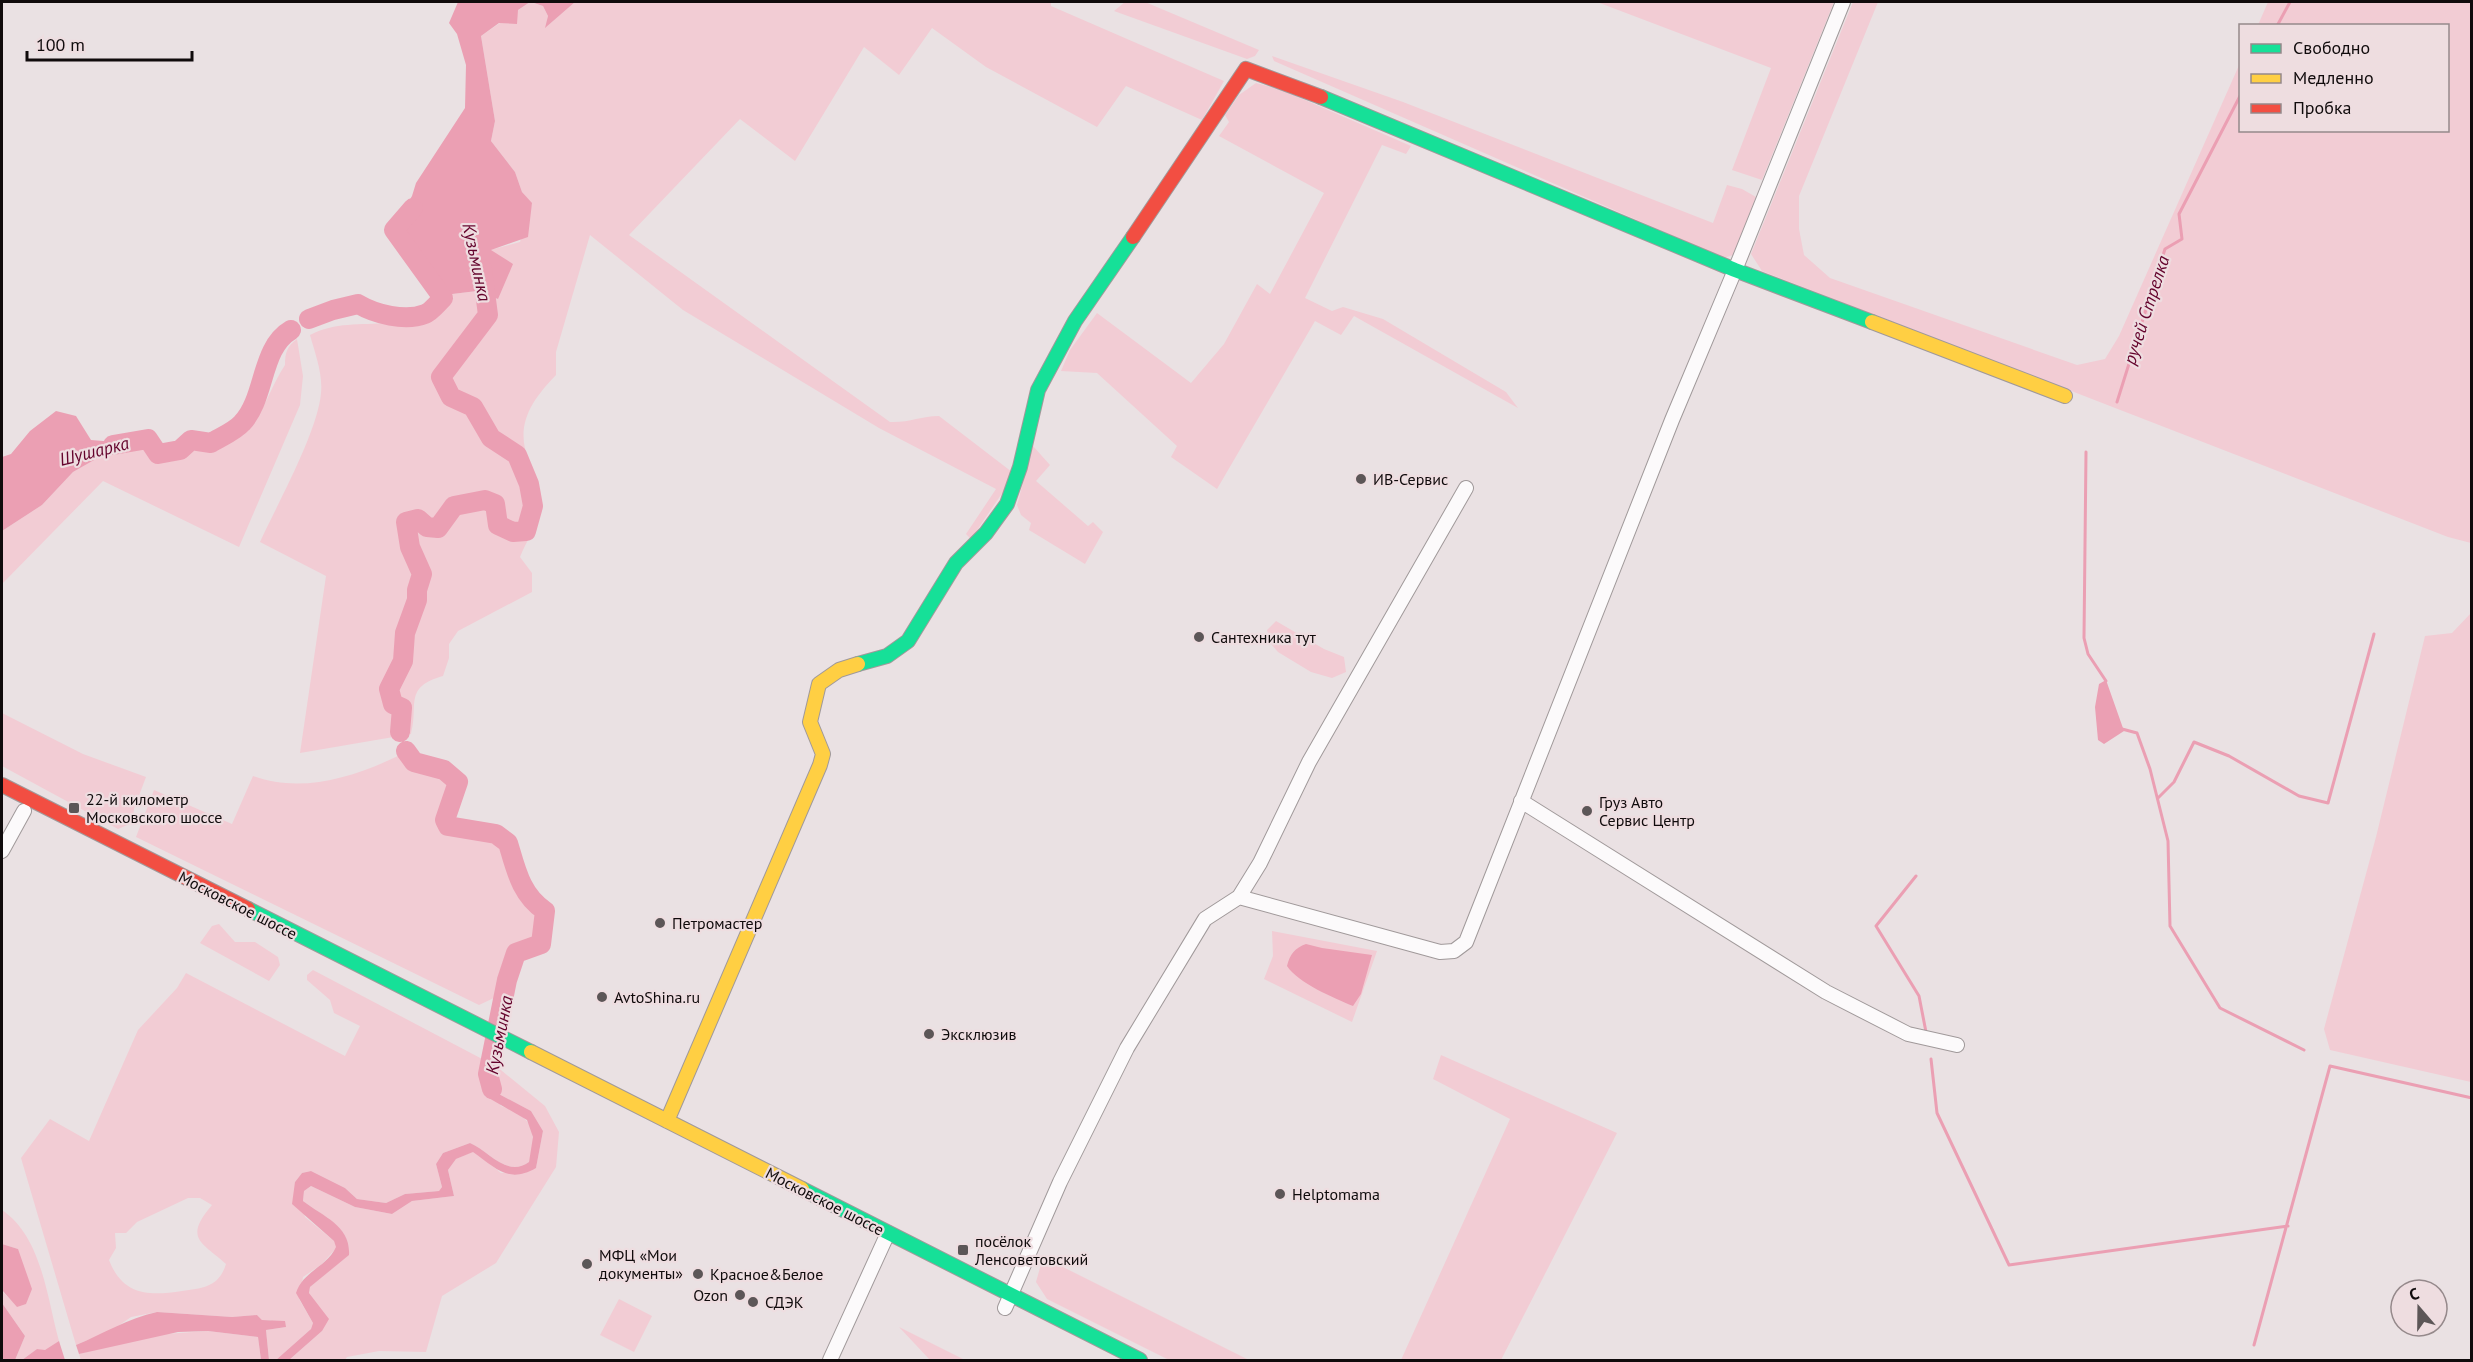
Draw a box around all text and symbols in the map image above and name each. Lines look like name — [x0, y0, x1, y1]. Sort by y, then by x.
scale bar — [27, 24, 192, 62]
legend — [2239, 24, 2449, 132]
text: 100 m — [36, 33, 85, 56]
text: Свободно — [2293, 36, 2370, 59]
text: Медленно — [2293, 66, 2374, 89]
text: Пробка — [2293, 96, 2351, 119]
water label: Кузьминка — [457, 221, 497, 304]
water label: ручей Стрелка — [2117, 252, 2174, 368]
water label: Шушарка — [57, 431, 131, 471]
place label: ИВ-Сервис — [1373, 469, 1448, 489]
marker: ИВ-Сервис — [1354, 472, 1368, 486]
place label: Сантехника тут — [1211, 627, 1317, 647]
marker: Сантехника тут — [1192, 630, 1206, 644]
place label: 22-й километр Московского шоссе — [86, 789, 222, 827]
place label: Груз Авто Сервис Центр — [1599, 792, 1695, 830]
marker: 22-й километр Московского шоссе — [67, 801, 81, 815]
marker: Груз Авто Сервис Центр — [1580, 804, 1594, 818]
street label: Московское шоссе — [175, 867, 301, 943]
place label: Петромастер — [672, 913, 762, 933]
marker: Петромастер — [653, 916, 667, 930]
place label: AvtoShina.ru — [614, 987, 700, 1007]
marker: AvtoShina.ru — [595, 990, 609, 1004]
water label: Кузьминка — [480, 993, 518, 1076]
place label: Эксклюзив — [941, 1024, 1016, 1044]
marker: Эксклюзив — [922, 1027, 936, 1041]
street label: Московское шоссе — [762, 1163, 888, 1239]
place label: Helptomama — [1292, 1184, 1380, 1204]
marker: Helptomama — [1273, 1187, 1287, 1201]
place label: посёлок Ленсоветовский — [974, 1231, 1088, 1269]
marker: посёлок Ленсоветовский — [956, 1243, 970, 1257]
place label: МФЦ «Мои документы» — [599, 1245, 683, 1283]
marker: МФЦ «Мои документы» — [580, 1257, 594, 1271]
place label: Красное&Белое — [710, 1264, 823, 1284]
marker: Красное&Белое — [691, 1267, 705, 1281]
north arrow — [2389, 1278, 2449, 1338]
text: С — [2406, 1283, 2422, 1305]
place label: Ozon — [693, 1285, 728, 1305]
marker: Ozon — [733, 1288, 747, 1302]
place label: СДЭК — [765, 1292, 804, 1312]
marker: СДЭК — [746, 1295, 760, 1309]

